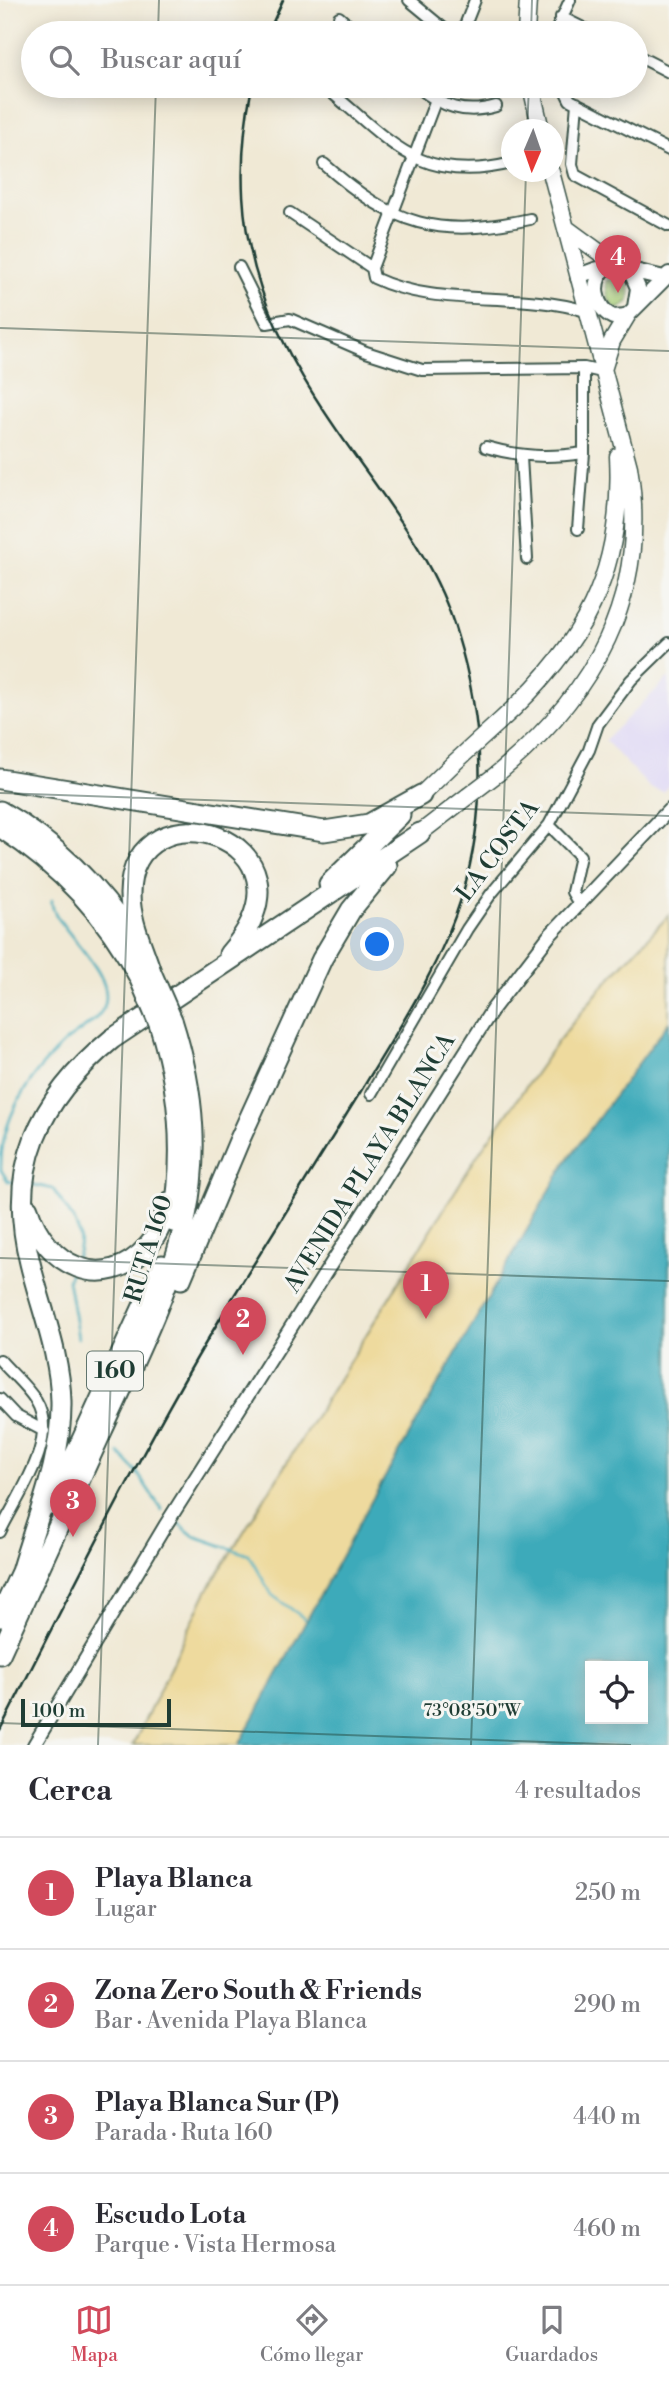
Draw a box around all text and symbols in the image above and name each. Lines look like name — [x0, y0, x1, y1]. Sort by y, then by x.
search box — [21, 21, 648, 98]
icon: search — [45, 41, 83, 79]
text: Buscar aquí — [101, 44, 241, 76]
north arrow — [501, 119, 564, 182]
pin: 4 — [595, 235, 641, 293]
street label: LA COSTA — [450, 794, 546, 908]
your location — [360, 927, 394, 961]
street label: AVENIDA PLAYA BLANCA — [277, 1027, 463, 1299]
street label: RUTA 160 — [118, 1191, 180, 1307]
pin: 1 — [403, 1261, 449, 1319]
pin: 2 — [220, 1297, 266, 1355]
road number: 160 — [87, 1352, 143, 1390]
pin: 3 — [50, 1479, 96, 1537]
map controls — [585, 1661, 648, 1724]
button: locate — [585, 1661, 648, 1724]
scale bar — [21, 1696, 172, 1728]
text: 100 m — [32, 1699, 85, 1723]
text: 73°08'50"W — [423, 1699, 522, 1722]
text: Cerca — [28, 1772, 112, 1810]
text: 4 resultados — [515, 1777, 641, 1805]
text: Playa Blanca — [95, 1863, 253, 1895]
text: 1 — [45, 1879, 57, 1907]
text: 250 m — [575, 1879, 641, 1907]
text: Lugar — [95, 1895, 157, 1923]
text: Zona Zero South & Friends — [95, 1975, 422, 2007]
text: 2 — [44, 1991, 58, 2019]
text: 290 m — [574, 1991, 641, 2019]
text: Bar · Avenida Playa Blanca — [95, 2007, 367, 2035]
text: Playa Blanca Sur (P) — [95, 2087, 339, 2119]
text: 3 — [44, 2103, 58, 2131]
text: 440 m — [573, 2103, 641, 2131]
text: Parada · Ruta 160 — [95, 2119, 273, 2147]
text: Escudo Lota — [95, 2199, 246, 2231]
text: 4 — [43, 2215, 59, 2243]
text: 460 m — [573, 2215, 641, 2243]
text: Parque · Vista Hermosa — [95, 2231, 336, 2259]
tab: Mapa — [71, 2301, 118, 2367]
tab: Cómo llegar — [260, 2301, 363, 2367]
tab: Guardados — [505, 2301, 598, 2367]

